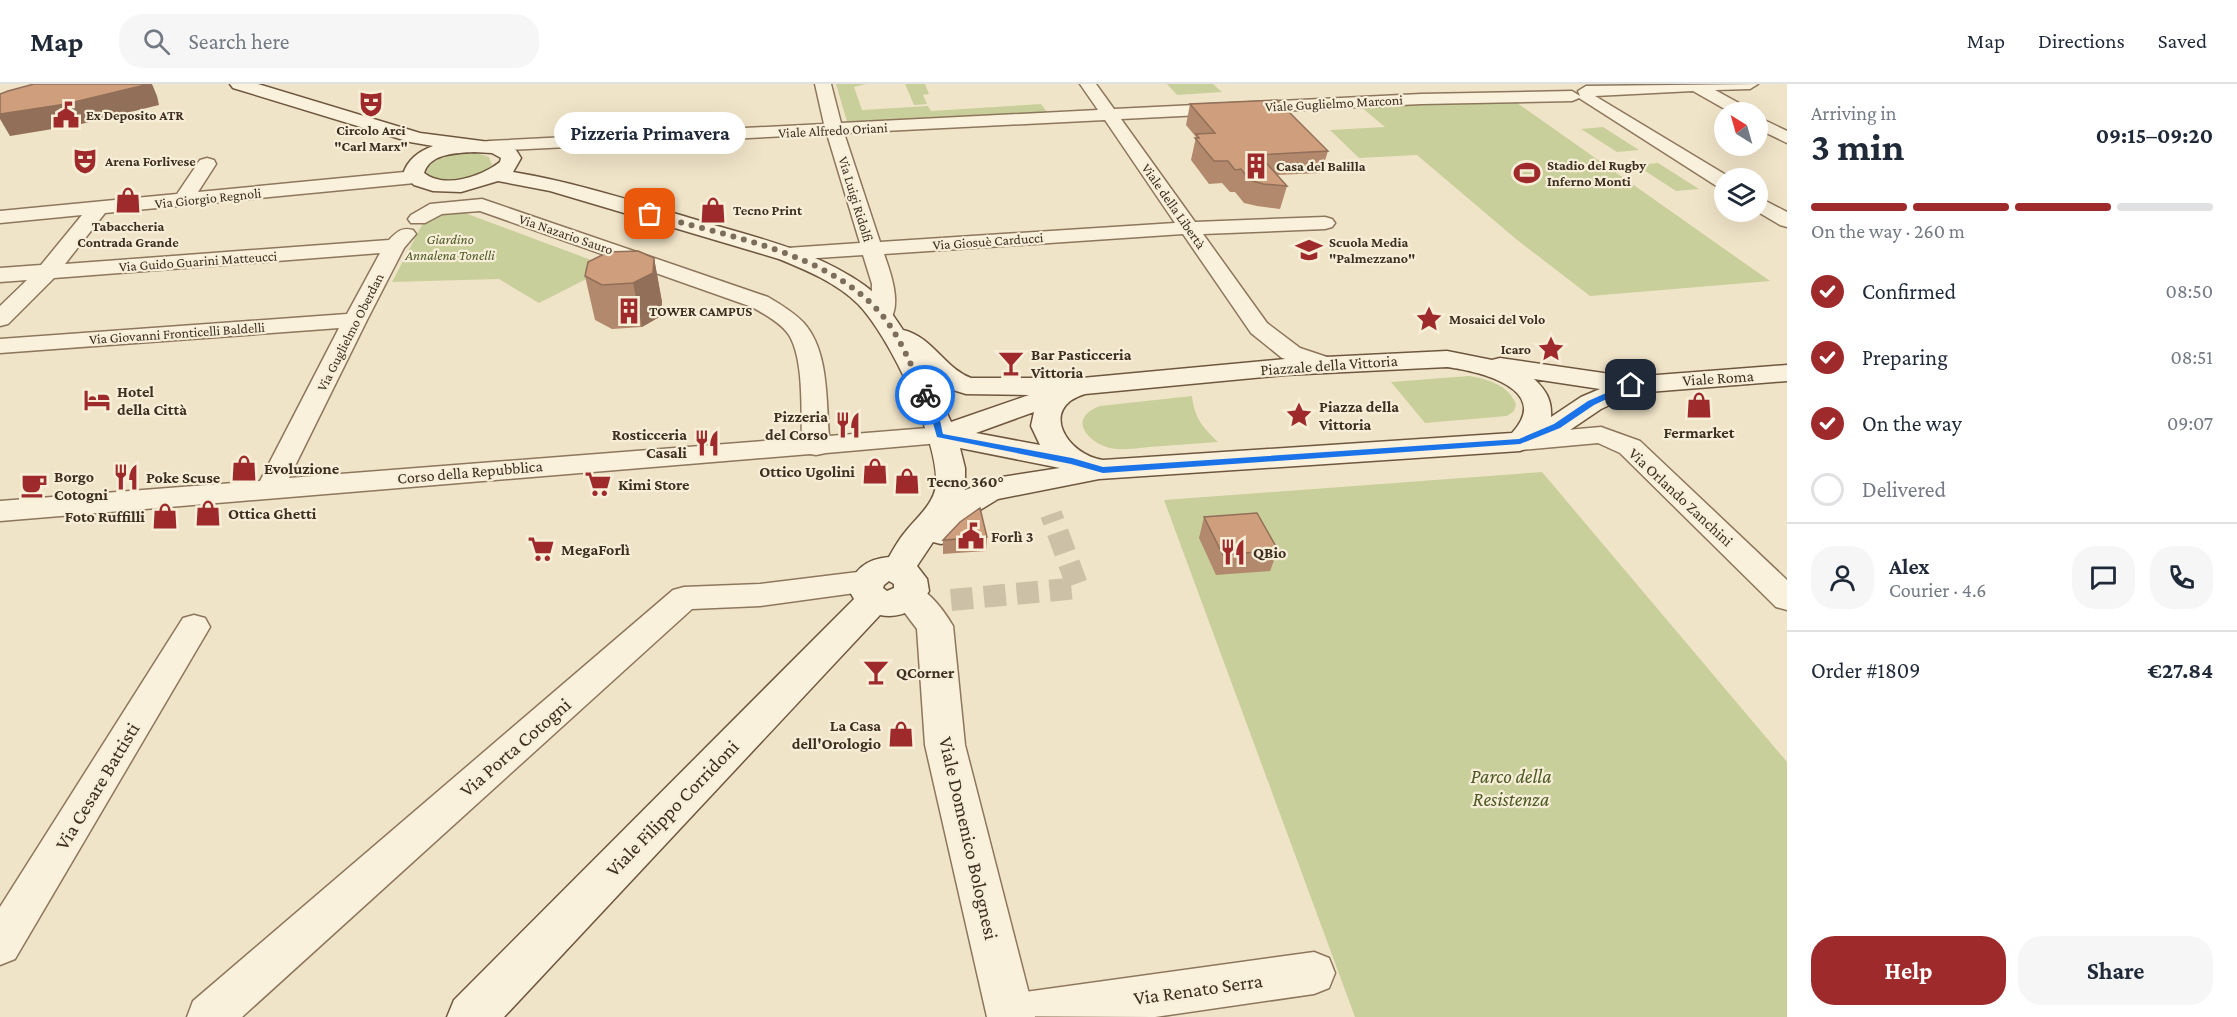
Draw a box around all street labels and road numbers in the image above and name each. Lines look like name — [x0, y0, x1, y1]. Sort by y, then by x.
street label: Viale Guglielmo Marconi — [1265, 91, 1404, 115]
street label: Viale Alfredo Oriani — [778, 119, 888, 141]
street label: Via Luigi Ridolfi — [835, 154, 877, 244]
street label: Viale della Libertà — [1139, 160, 1210, 252]
street label: Via Giorgio Regnoli — [154, 184, 262, 212]
street label: Via Nazario Sauro — [517, 210, 615, 258]
street label: Via Giosuè Carducci — [932, 229, 1044, 253]
street label: Via Guido Guarini Matteucci — [118, 247, 278, 275]
street label: Via Guglielmo Oberdan — [313, 270, 387, 394]
street label: Via Giovanni Fronticelli Baldelli — [89, 319, 266, 347]
street label: Piazzale della Vittoria — [1260, 352, 1399, 378]
street label: Viale Roma — [1682, 367, 1755, 389]
street label: Via Orlando Zanchini — [1626, 444, 1736, 550]
street label: Corso della Repubblica — [397, 457, 544, 488]
street label: Via Porta Cotogni — [455, 693, 575, 802]
street label: Via Cesare Battisti — [50, 718, 144, 854]
street label: Viale Domenico Bolognesi — [934, 734, 1003, 942]
street label: Viale Filippo Corridoni — [601, 735, 743, 881]
street label: Via Renato Serra — [1132, 969, 1264, 1009]

